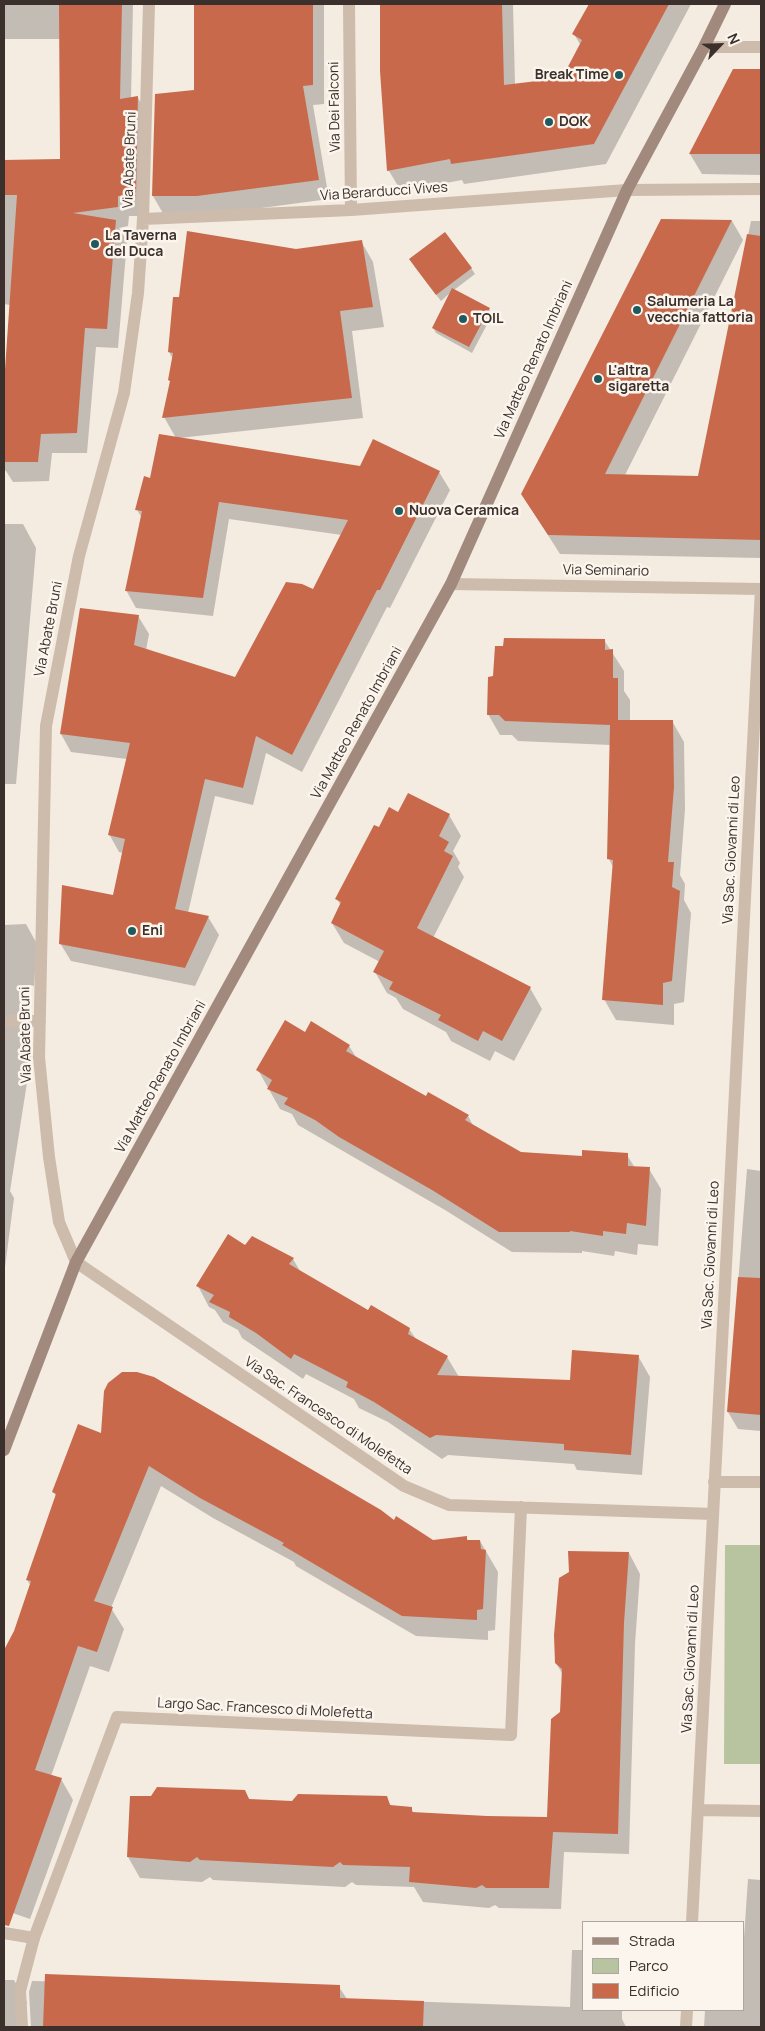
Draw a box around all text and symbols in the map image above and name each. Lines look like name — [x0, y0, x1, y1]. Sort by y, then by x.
north arrow — [695, 20, 745, 70]
text: N — [723, 30, 745, 47]
street label: Via Dei Falconi — [326, 61, 344, 153]
place label: Break Time — [535, 67, 609, 83]
marker: Break Time — [613, 69, 625, 81]
street label: Via Abate Bruni — [120, 111, 140, 209]
place label: DOK — [559, 114, 588, 130]
marker: DOK — [543, 116, 555, 128]
street label: Via Berarducci Vives — [320, 179, 448, 205]
place label: La Taverna del Duca — [105, 228, 177, 260]
marker: La Taverna del Duca — [89, 238, 101, 250]
street label: Via Matteo Renato Imbriani — [491, 278, 577, 442]
place label: Salumeria La vecchia fattoria — [647, 294, 753, 326]
marker: Salumeria La vecchia fattoria — [631, 304, 643, 316]
place label: TOIL — [473, 311, 503, 327]
marker: TOIL — [457, 313, 469, 325]
place label: L'altra sigaretta — [608, 363, 669, 396]
marker: L'altra sigaretta — [592, 373, 604, 385]
place label: Nuova Ceramica — [409, 503, 519, 519]
marker: Nuova Ceramica — [393, 505, 405, 517]
street label: Via Seminario — [563, 562, 649, 580]
street label: Via Abate Bruni — [32, 580, 66, 678]
street label: Via Matteo Renato Imbriani — [308, 644, 406, 802]
street label: Via Sac. Giovanni di Leo — [720, 775, 744, 925]
place label: Eni — [142, 923, 163, 939]
marker: Eni — [126, 925, 138, 937]
street label: Via Abate Bruni — [17, 986, 35, 1084]
street label: Via Matteo Renato Imbriani — [112, 998, 210, 1156]
street label: Via Sac. Giovanni di Leo — [699, 1180, 723, 1330]
street label: Via Sac. Francesco di Molefetta — [241, 1353, 415, 1479]
street label: Via Sac. Giovanni di Leo — [679, 1584, 703, 1734]
street label: Largo Sac. Francesco di Molefetta — [157, 1695, 373, 1723]
legend — [582, 1921, 745, 2011]
text: Strada — [629, 1930, 675, 1951]
text: Parco — [629, 1955, 668, 1976]
text: Edificio — [629, 1980, 679, 2001]

